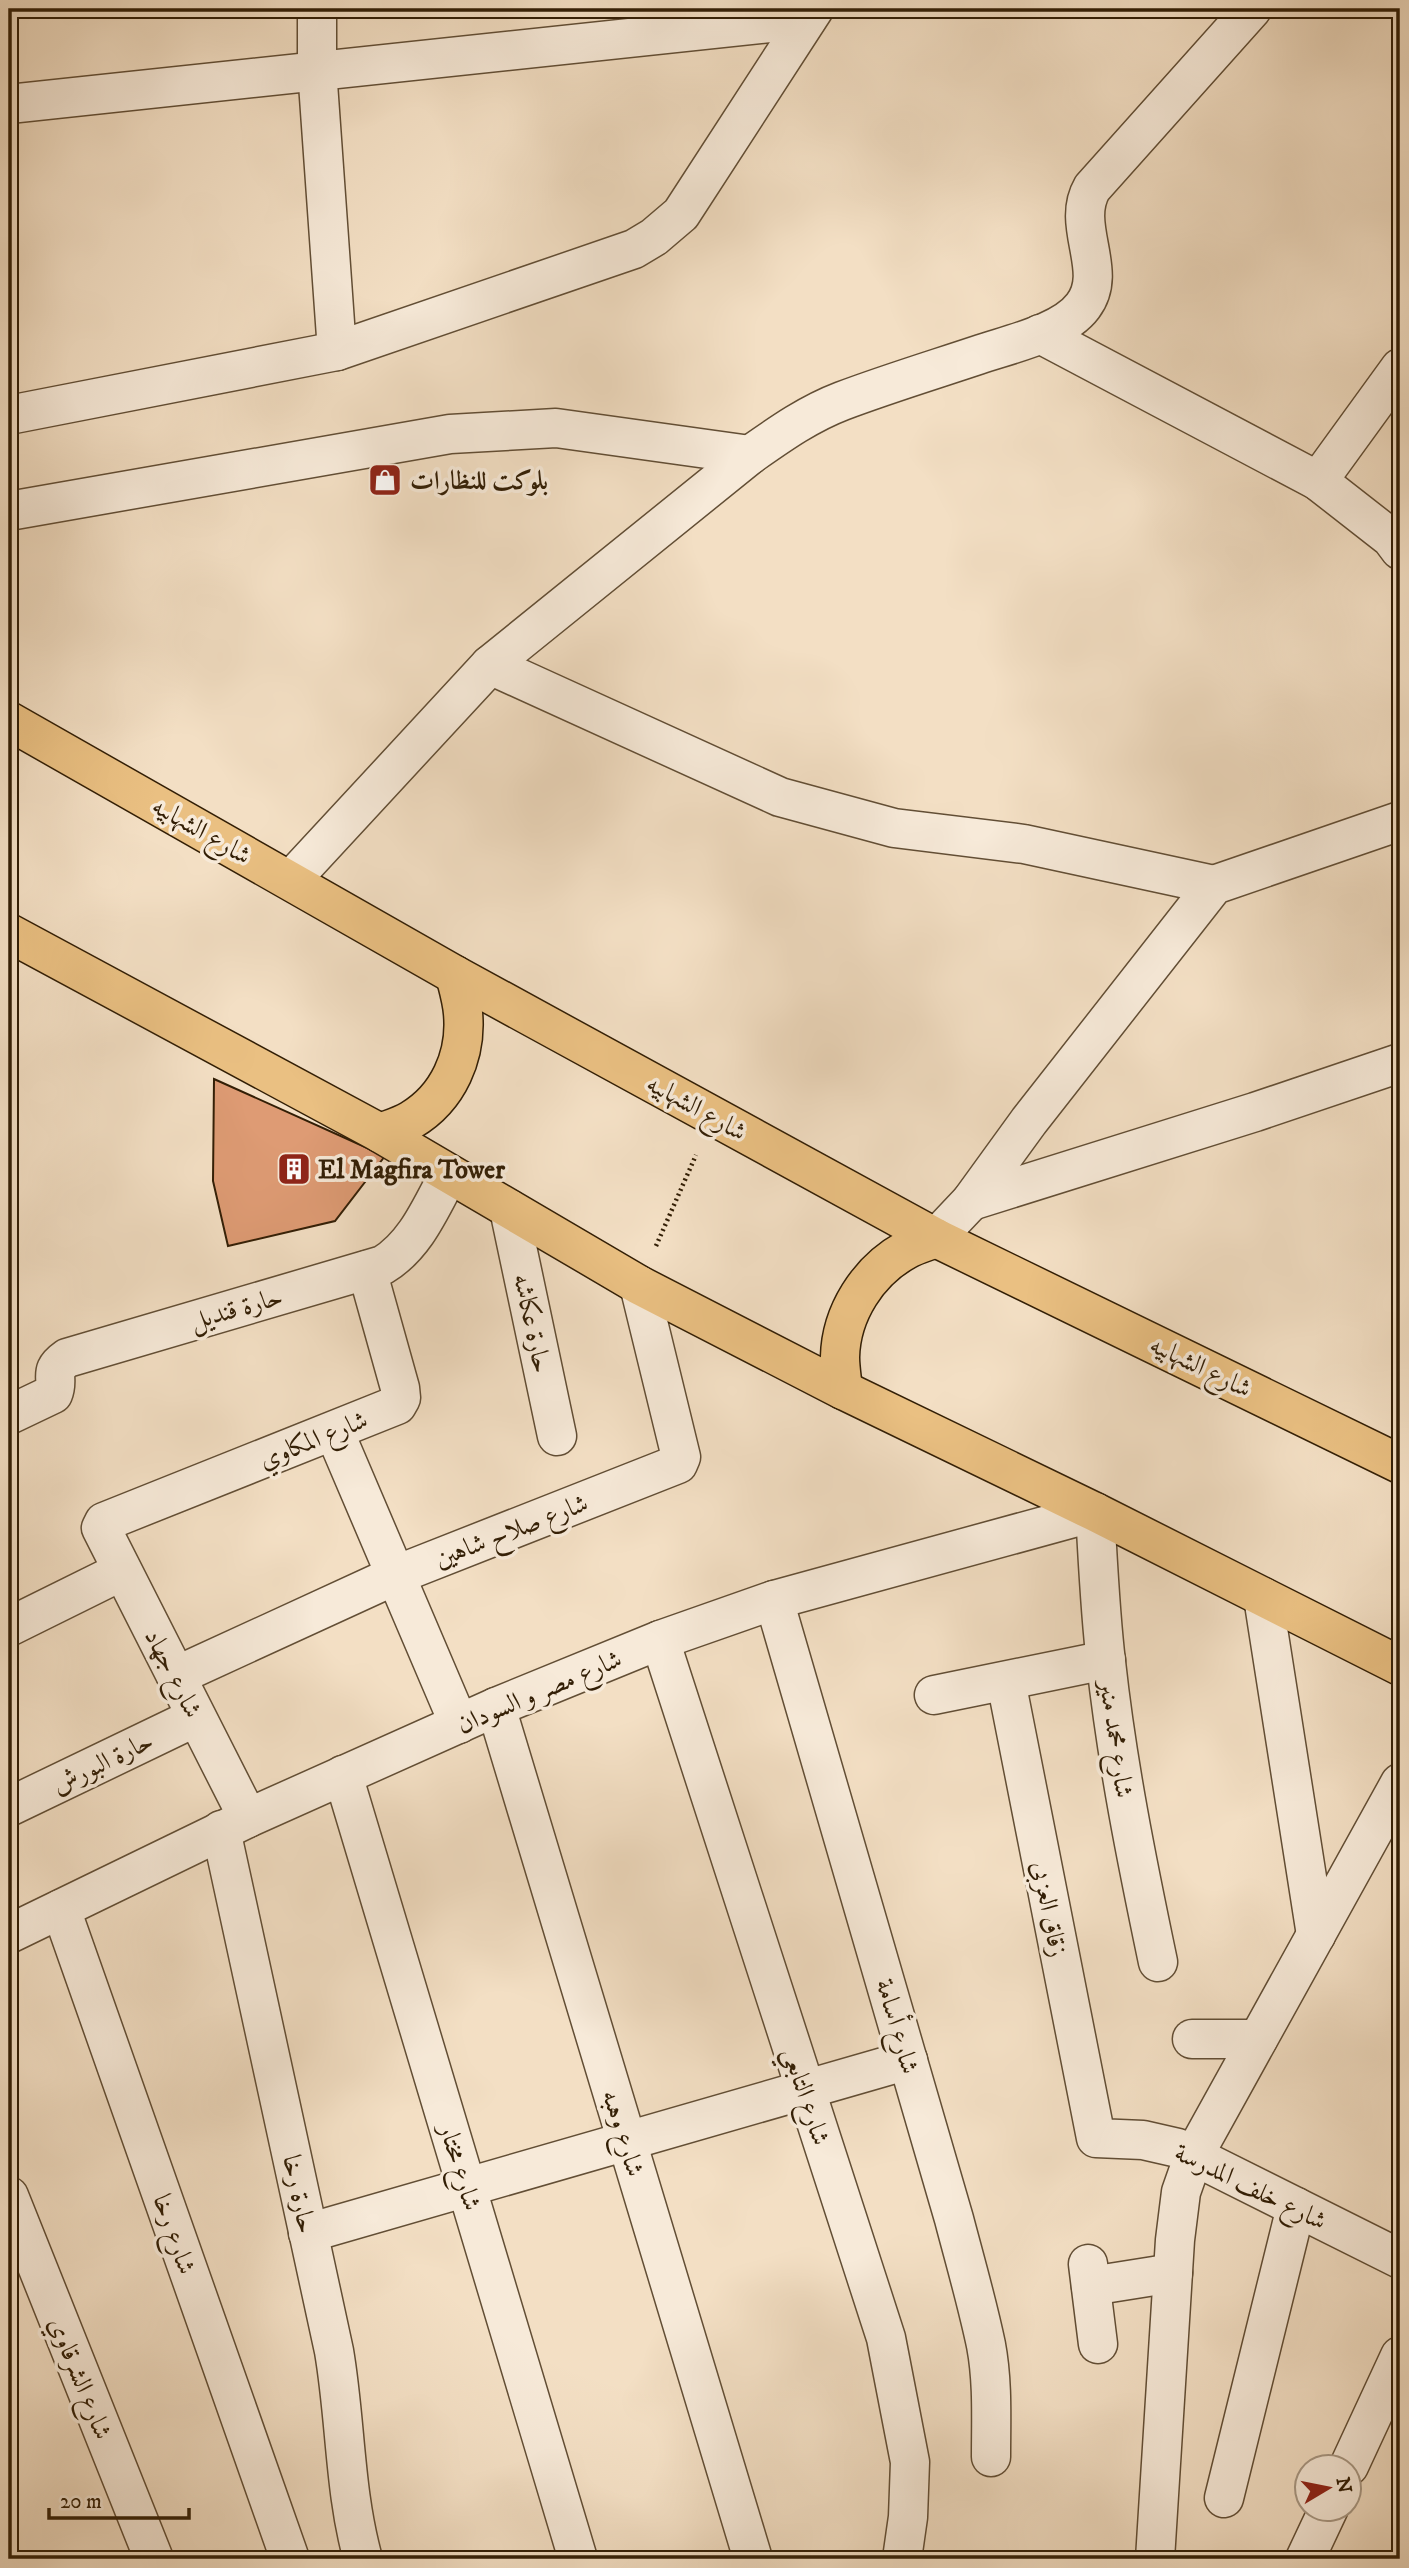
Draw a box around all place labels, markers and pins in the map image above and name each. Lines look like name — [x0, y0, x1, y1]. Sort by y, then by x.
shop icon: بلوكت للنظارات — [366, 461, 404, 499]
place label: بلوكت للنظارات — [410, 465, 548, 498]
building icon: El Magfira Tower — [275, 1150, 313, 1188]
place label: El Magfira Tower — [318, 1154, 505, 1187]

